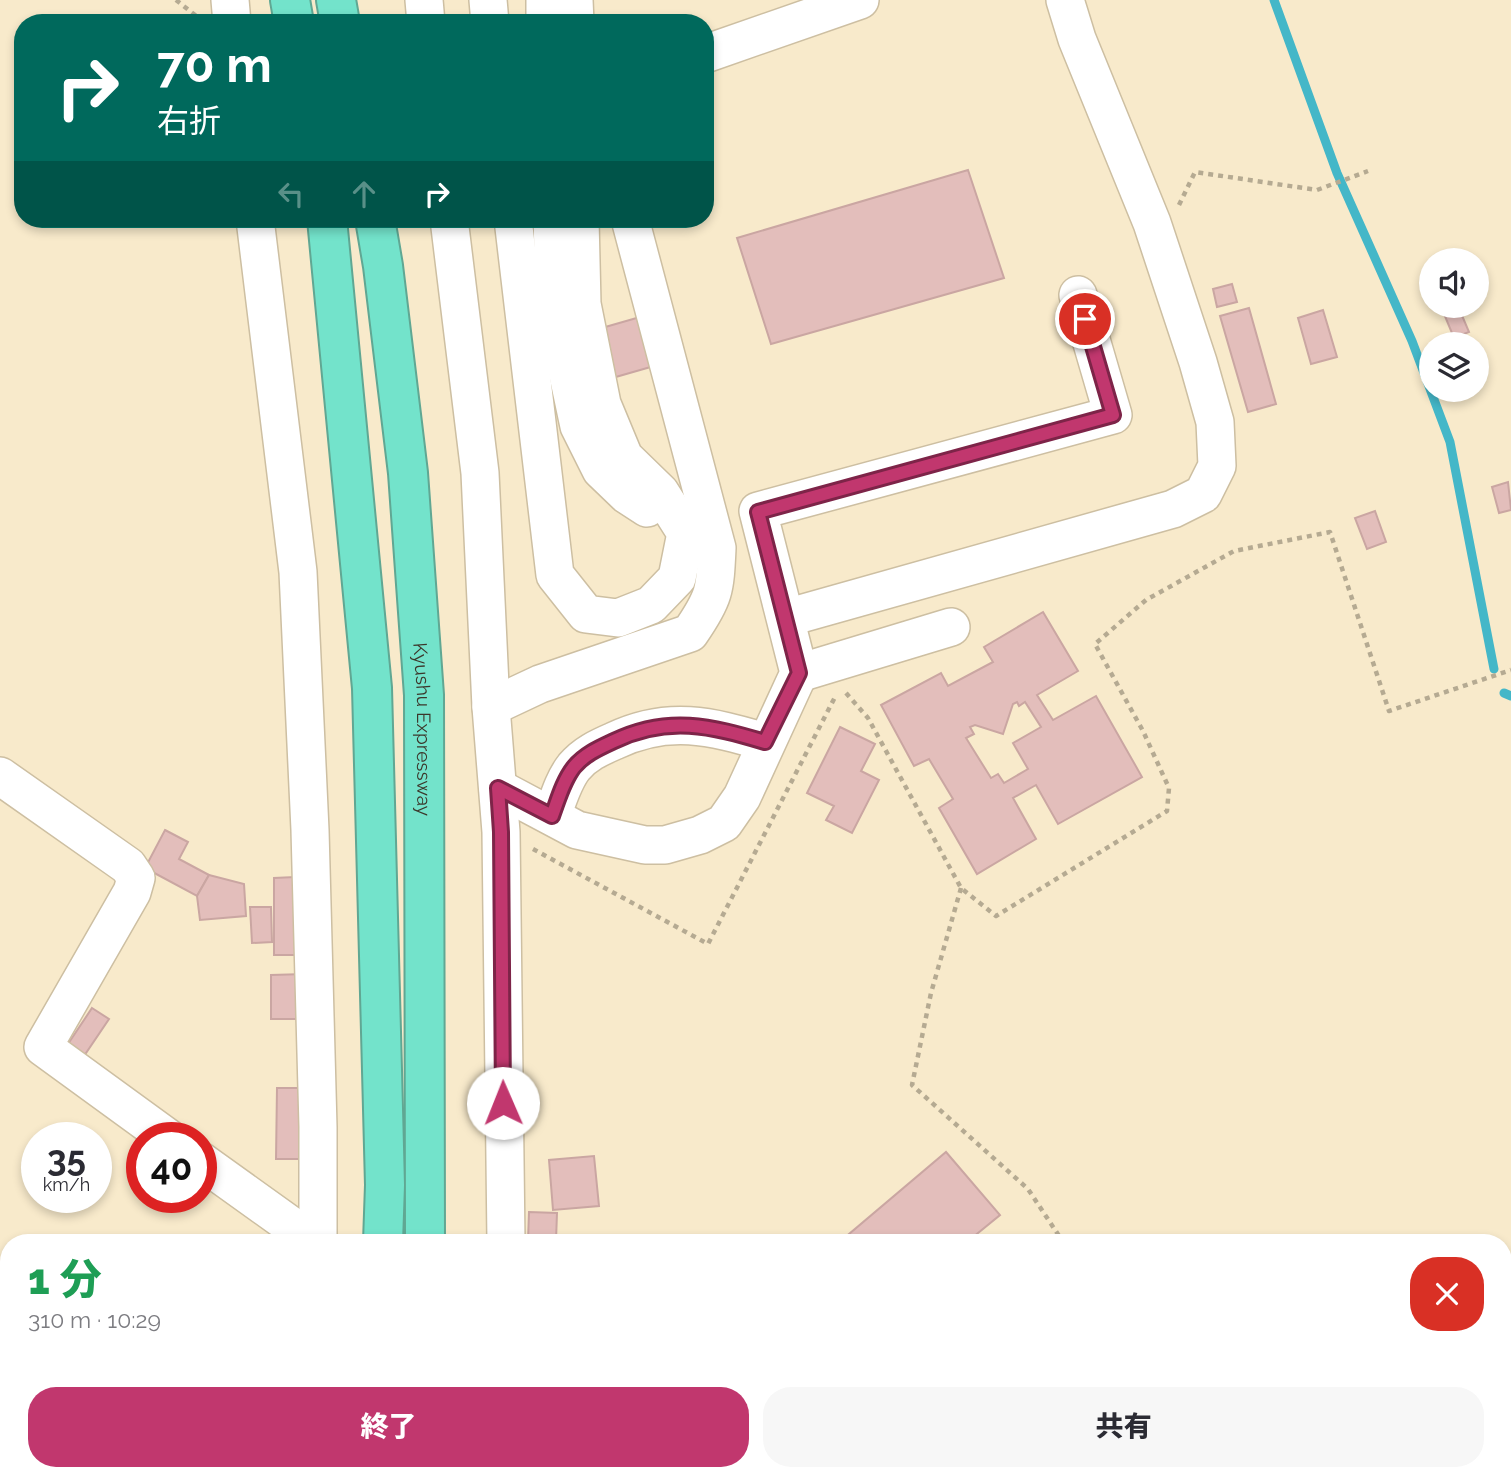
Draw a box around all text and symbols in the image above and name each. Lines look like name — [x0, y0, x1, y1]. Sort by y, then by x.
text: 70 m — [157, 36, 272, 93]
icon: right — [42, 42, 133, 133]
text: 右折 — [157, 102, 221, 139]
icon: left — [272, 175, 310, 213]
icon: ahead — [345, 175, 383, 213]
icon: right — [418, 175, 456, 213]
map controls — [1419, 248, 1489, 402]
button: sound — [1419, 248, 1489, 318]
pin — [1055, 289, 1115, 349]
icon: arrive — [1066, 300, 1104, 338]
button: layers — [1419, 332, 1489, 402]
street label: Kyushu Expressway — [409, 642, 435, 816]
position arrow — [466, 1066, 540, 1140]
speed limit sign: 40 — [126, 1122, 217, 1213]
text: 35 — [47, 1138, 86, 1179]
text: km/h — [43, 1174, 90, 1195]
text: 1 分 — [28, 1255, 102, 1304]
button: close — [1410, 1257, 1484, 1331]
text: 310 m · 10:29 — [28, 1306, 161, 1333]
button: 終了 — [28, 1387, 749, 1467]
button: 共有 — [763, 1387, 1484, 1467]

